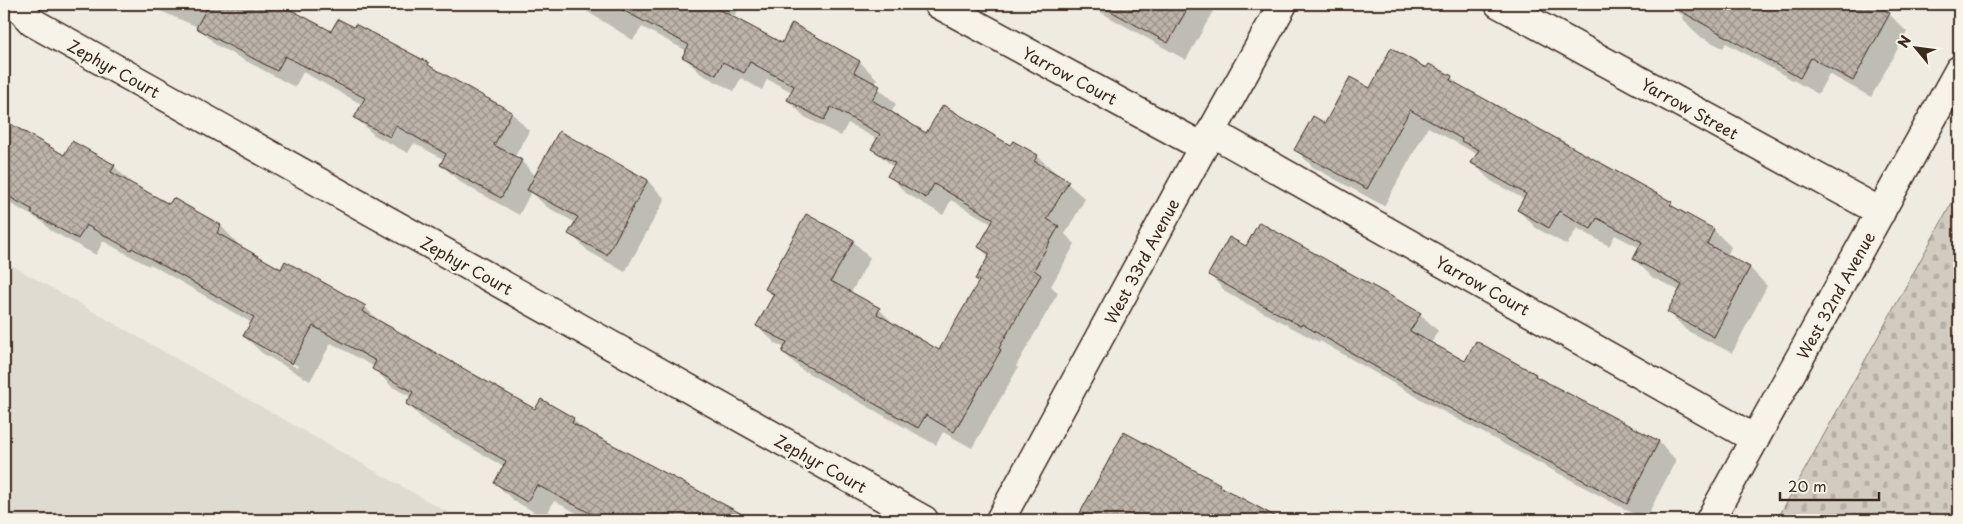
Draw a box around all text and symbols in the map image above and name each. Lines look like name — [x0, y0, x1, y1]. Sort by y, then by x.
north arrow — [1890, 22, 1940, 72]
text: N — [1892, 32, 1916, 51]
street label: Zephyr Court — [63, 33, 165, 103]
street label: Yarrow Court — [1018, 40, 1122, 110]
street label: Yarrow Street — [1637, 71, 1743, 145]
street label: West 33rd Avenue — [1098, 194, 1184, 328]
street label: West 32nd Avenue — [1790, 227, 1880, 363]
street label: Zephyr Court — [416, 230, 518, 300]
street label: Yarrow Court — [1432, 249, 1535, 321]
street label: Zephyr Court — [770, 428, 872, 498]
scale bar — [1780, 469, 1879, 501]
text: 20 m — [1788, 474, 1827, 497]

